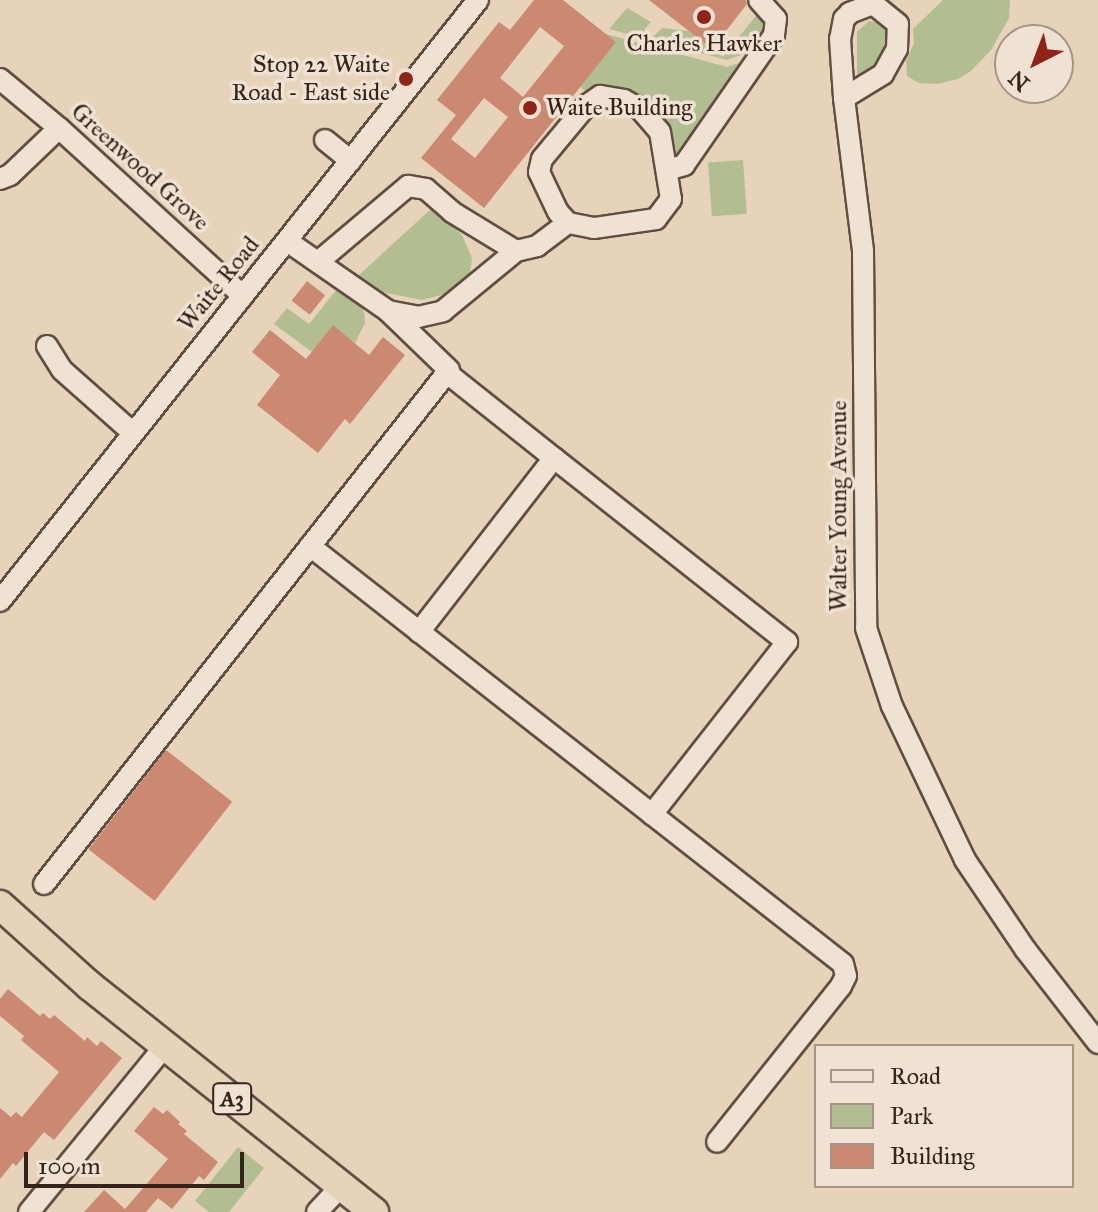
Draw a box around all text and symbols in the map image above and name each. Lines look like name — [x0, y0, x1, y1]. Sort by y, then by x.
marker: Charles Hawker — [695, 8, 713, 26]
north arrow — [994, 24, 1074, 104]
place label: Charles Hawker — [626, 30, 782, 58]
place label: Stop 22 Waite Road - East side — [232, 51, 390, 107]
text: N — [1003, 64, 1035, 97]
marker: Stop 22 Waite Road - East side — [397, 70, 415, 88]
place label: Waite Building — [546, 94, 692, 122]
street label: Greenwood Grove — [65, 97, 215, 237]
marker: Waite Building — [521, 99, 539, 117]
street label: Waite Road — [172, 231, 266, 337]
street label: Walter Young Avenue — [825, 401, 853, 611]
legend — [814, 1044, 1074, 1188]
text: Road — [890, 1061, 941, 1091]
road number: A3 — [212, 1081, 252, 1117]
text: Park — [890, 1101, 933, 1131]
scale bar — [28, 1136, 248, 1186]
text: Building — [890, 1141, 975, 1171]
text: 100 m — [38, 1151, 101, 1181]

